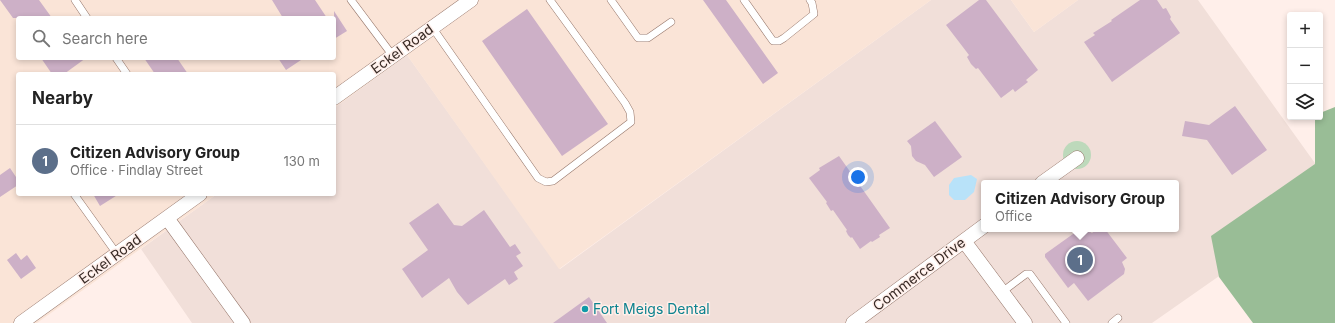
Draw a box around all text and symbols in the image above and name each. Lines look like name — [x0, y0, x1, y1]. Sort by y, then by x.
map controls — [1287, 12, 1323, 120]
button: + — [1287, 12, 1323, 48]
search box — [16, 16, 336, 60]
street label: Eckel Road — [367, 20, 436, 77]
icon: search — [30, 27, 52, 49]
text: Search here — [62, 29, 148, 48]
button: − — [1287, 48, 1323, 84]
button: layers — [1287, 84, 1323, 120]
text: Nearby — [32, 88, 93, 108]
text: Citizen Advisory Group — [70, 143, 240, 162]
text: 1 — [42, 153, 48, 169]
text: 130 m — [283, 153, 320, 169]
text: Office · Findlay Street — [70, 162, 203, 178]
your location — [848, 167, 868, 187]
popup — [981, 180, 1179, 232]
text: Citizen Advisory Group — [995, 189, 1165, 208]
text: Office — [995, 208, 1032, 224]
street label: Eckel Road — [75, 230, 144, 287]
street label: Commerce Drive — [869, 233, 968, 314]
pin: 1 — [1067, 245, 1093, 275]
place label: Fort Meigs Dental — [593, 300, 710, 317]
marker: Fort Meigs Dental — [580, 304, 590, 314]

